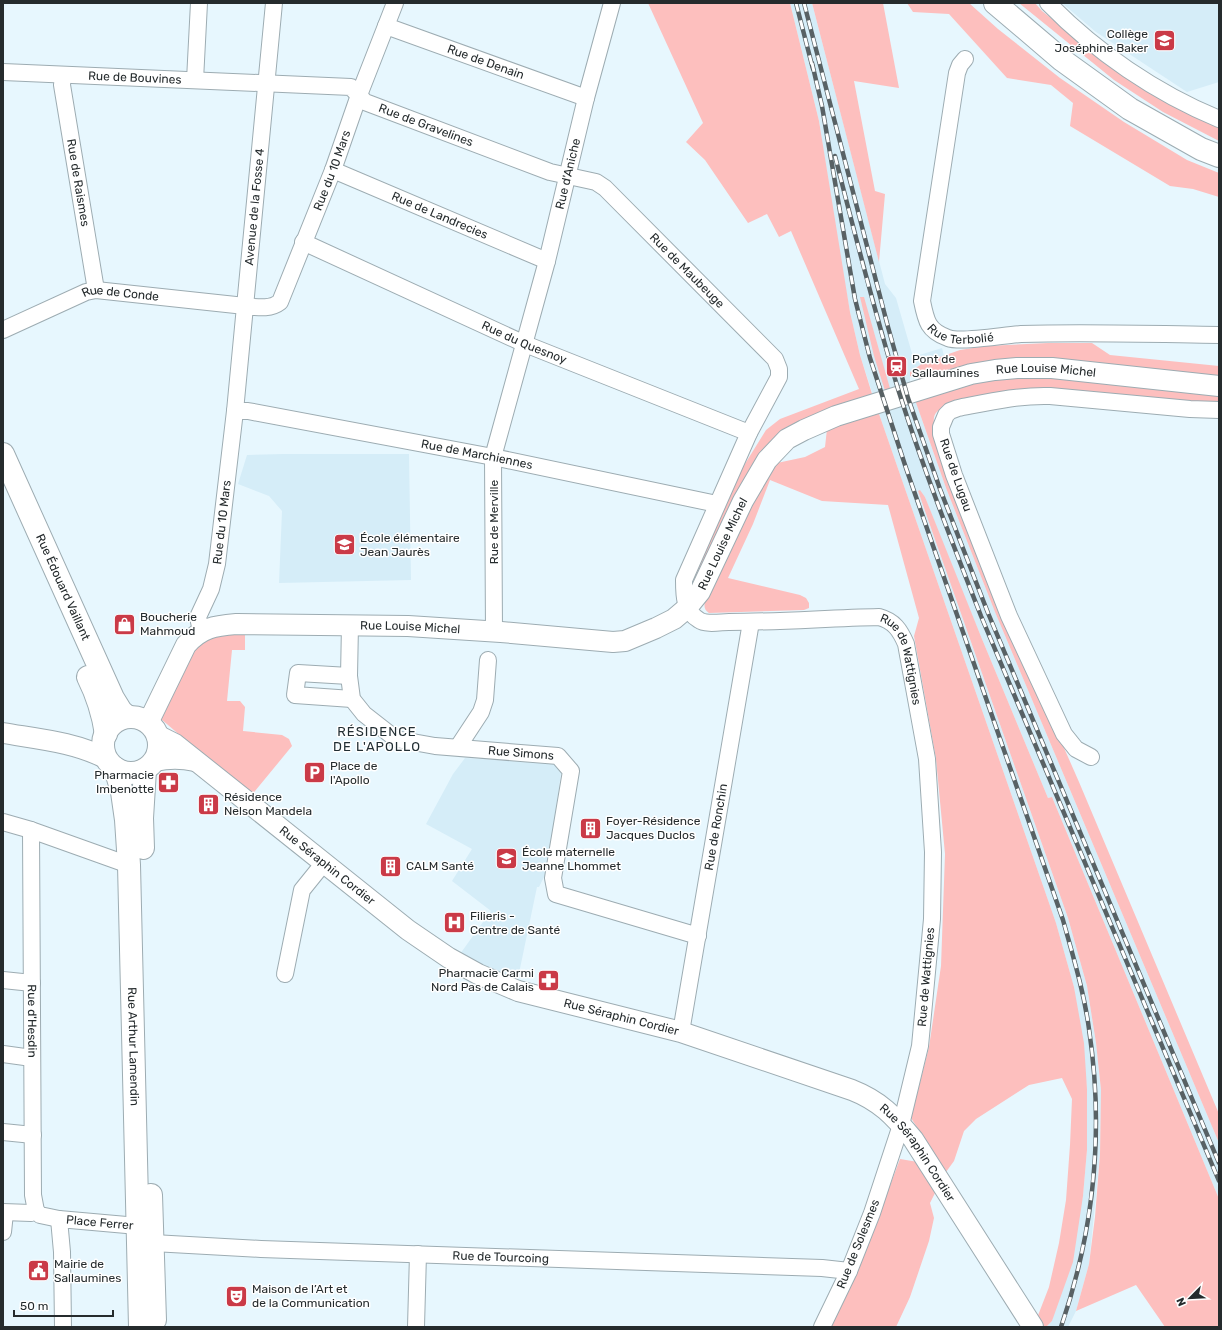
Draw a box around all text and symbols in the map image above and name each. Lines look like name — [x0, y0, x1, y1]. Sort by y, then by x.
place label: Collège Joséphine Baker — [1055, 27, 1148, 55]
school or university icon: Collège Joséphine Baker — [1151, 28, 1177, 54]
street label: Rue de Denain — [445, 42, 526, 82]
street label: Rue de Bouvines — [88, 69, 182, 87]
street label: Rue de Gravelines — [377, 101, 475, 149]
street label: Rue du 10 Mars — [310, 128, 353, 213]
street label: Rue d'Aniche — [553, 137, 583, 211]
street label: Rue de Raismes — [64, 138, 92, 228]
street label: Avenue de la Fosse 4 — [242, 147, 267, 266]
street label: Rue de Landrecies — [390, 189, 490, 242]
street label: Rue de Maubeuge — [647, 230, 728, 311]
street label: Rue de Conde — [79, 283, 160, 304]
street label: Rue du Quesnoy — [480, 318, 569, 367]
street label: Rue Terbolié — [924, 321, 995, 347]
place label: Pont de Sallaumines — [912, 352, 979, 380]
station icon: Pont de Sallaumines — [883, 353, 909, 379]
street label: Rue Louise Michel — [995, 361, 1097, 380]
street label: Rue de Marchiennes — [420, 437, 534, 472]
street label: Rue de Lugau — [937, 437, 975, 513]
street label: Rue du 10 Mars — [210, 479, 234, 565]
street label: Rue de Merville — [487, 479, 501, 564]
street label: Rue Louise Michel — [695, 495, 750, 592]
place label: École élémentaire Jean Jaurès — [360, 531, 460, 559]
street label: Rue Édouard Vaillant — [33, 532, 93, 643]
school or university icon: École élémentaire Jean Jaurès — [332, 532, 358, 558]
place label: Boucherie Mahmoud — [140, 610, 197, 638]
shop icon: Boucherie Mahmoud — [112, 611, 138, 637]
street label: Rue de Wattignies — [878, 611, 924, 706]
street label: Rue Louise Michel — [360, 618, 461, 636]
district label: RÉSIDENCE DE L'APOLLO — [333, 724, 421, 754]
street label: Rue Simons — [488, 743, 555, 763]
place label: Place de l'Apollo — [330, 759, 378, 787]
parking icon: Place de l'Apollo — [301, 760, 327, 786]
place label: Pharmacie Imbenotte — [94, 768, 154, 796]
pharmacy icon: Pharmacie Imbenotte — [156, 769, 182, 795]
street label: Rue de Ronchin — [702, 783, 730, 871]
place label: Résidence Nelson Mandela — [224, 790, 312, 818]
building icon: Résidence Nelson Mandela — [196, 791, 222, 817]
place label: Foyer-Résidence Jacques Duclos — [606, 814, 701, 842]
building icon: Foyer-Résidence Jacques Duclos — [577, 815, 603, 841]
street label: Rue Séraphin Cordier — [277, 823, 378, 908]
place label: École maternelle Jeanne Lhommet — [522, 845, 621, 873]
school or university icon: École maternelle Jeanne Lhommet — [494, 846, 520, 872]
building icon: CALM Santé — [378, 853, 404, 879]
place label: CALM Santé — [406, 859, 474, 873]
place label: Filieris - Centre de Santé — [470, 909, 560, 937]
hospital icon: Filieris - Centre de Santé — [441, 910, 467, 936]
street label: Rue de Wattignies — [915, 927, 937, 1027]
place label: Pharmacie Carmi Nord Pas de Calais — [431, 966, 534, 994]
pharmacy icon: Pharmacie Carmi Nord Pas de Calais — [536, 967, 562, 993]
street label: Rue d'Hesdin — [25, 984, 39, 1058]
street label: Rue Arthur Lamendin — [125, 987, 142, 1106]
street label: Rue Séraphin Cordier — [562, 996, 681, 1038]
street label: Rue Séraphin Cordier — [877, 1101, 958, 1205]
street label: Rue de Solesmes — [834, 1197, 882, 1291]
street label: Place Ferrer — [65, 1213, 134, 1233]
street label: Rue de Tourcoing — [452, 1248, 549, 1266]
place label: Mairie de Sallaumines — [54, 1257, 121, 1285]
public building icon: Mairie de Sallaumines — [25, 1258, 51, 1284]
north arrow — [1170, 1278, 1210, 1318]
place label: Maison de l’Art et de la Communication — [252, 1282, 370, 1310]
theatre icon: Maison de l’Art et de la Communication — [223, 1283, 249, 1309]
scale bar — [14, 1292, 113, 1318]
text: N — [1174, 1296, 1189, 1308]
text: 50 m — [20, 1299, 48, 1313]

